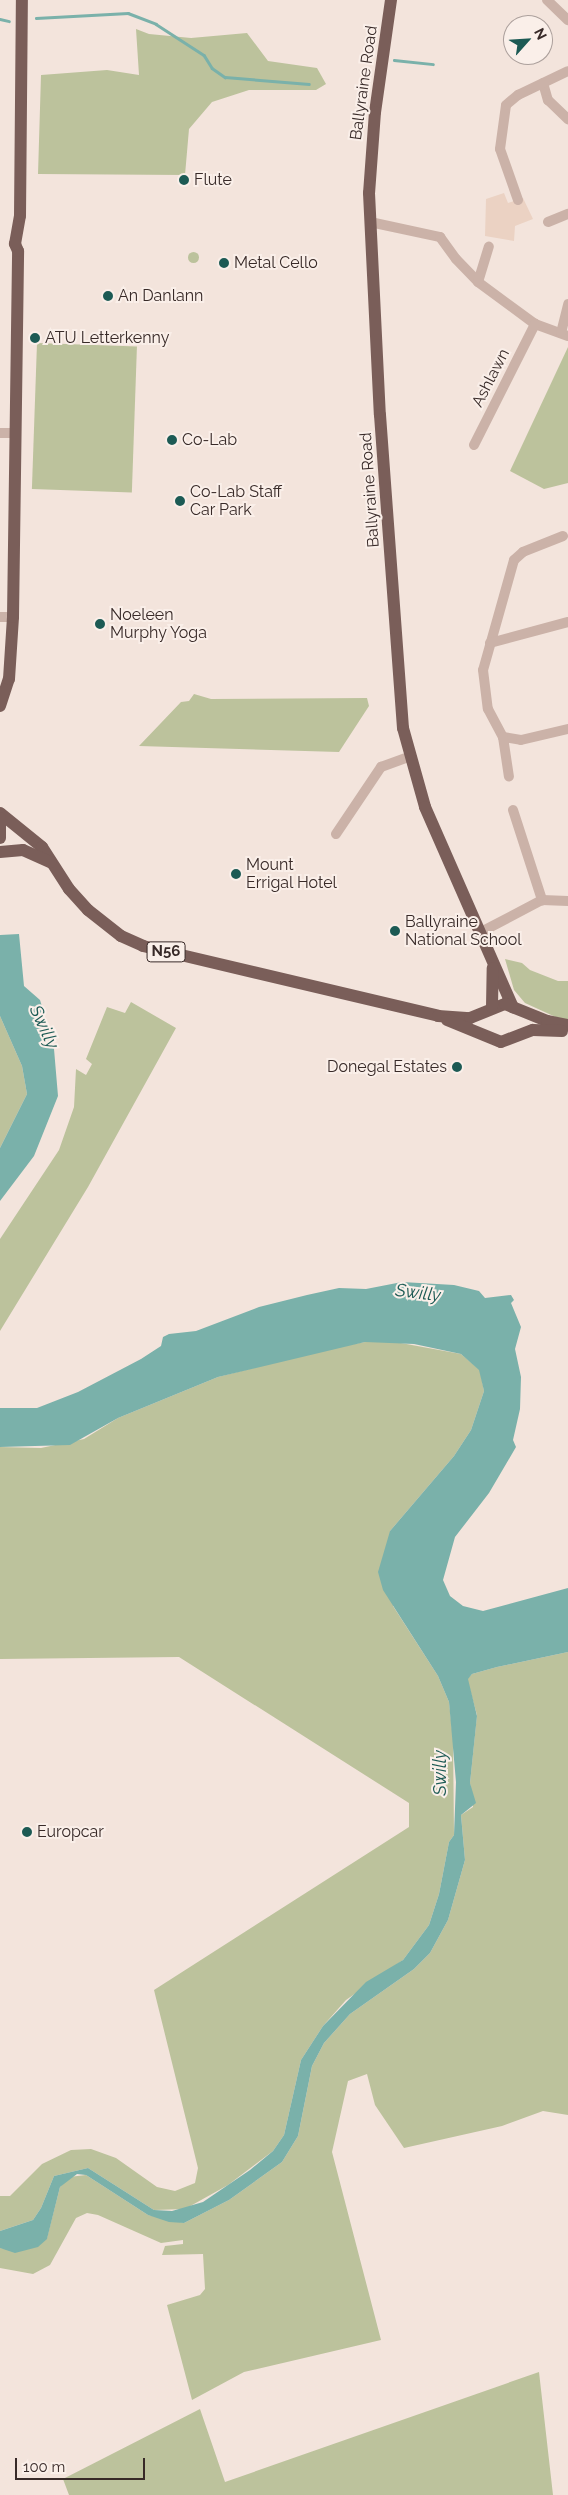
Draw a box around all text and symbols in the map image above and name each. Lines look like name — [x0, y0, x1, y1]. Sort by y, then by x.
north arrow — [503, 15, 553, 65]
street label: Ballyraine Road — [346, 24, 382, 142]
text: N — [531, 26, 550, 42]
place label: Flute — [194, 170, 232, 190]
marker: Flute — [178, 174, 190, 186]
place label: Metal Cello — [234, 253, 318, 273]
marker: Metal Cello — [218, 257, 230, 269]
place label: An Danlann — [118, 286, 203, 306]
marker: An Danlann — [102, 290, 114, 302]
place label: ATU Letterkenny — [45, 328, 169, 348]
marker: ATU Letterkenny — [29, 332, 41, 344]
street label: Ashlawn — [468, 346, 514, 410]
place label: Co-Lab — [182, 430, 237, 450]
street label: Ballyraine Road — [356, 432, 384, 548]
marker: Co-Lab — [166, 434, 178, 446]
place label: Co-Lab Staff Car Park — [190, 482, 282, 520]
marker: Co-Lab Staff Car Park — [174, 495, 186, 507]
place label: Noeleen Murphy Yoga — [110, 605, 208, 643]
marker: Noeleen Murphy Yoga — [94, 618, 106, 630]
place label: Mount Errigal Hotel — [246, 855, 337, 893]
marker: Mount Errigal Hotel — [230, 868, 242, 880]
place label: Ballyraine National School — [405, 912, 522, 950]
marker: Ballyraine National School — [389, 925, 401, 937]
road number: N56 — [146, 940, 186, 964]
water label: Swilly — [25, 1002, 63, 1052]
place label: Donegal Estates — [326, 1057, 447, 1077]
marker: Donegal Estates — [451, 1061, 463, 1073]
water label: Swilly — [394, 1280, 442, 1306]
water label: Swilly — [429, 1750, 451, 1796]
place label: Europcar — [37, 1822, 104, 1842]
marker: Europcar — [21, 1826, 33, 1838]
scale bar — [18, 2448, 148, 2480]
text: 100 m — [23, 2458, 65, 2476]

